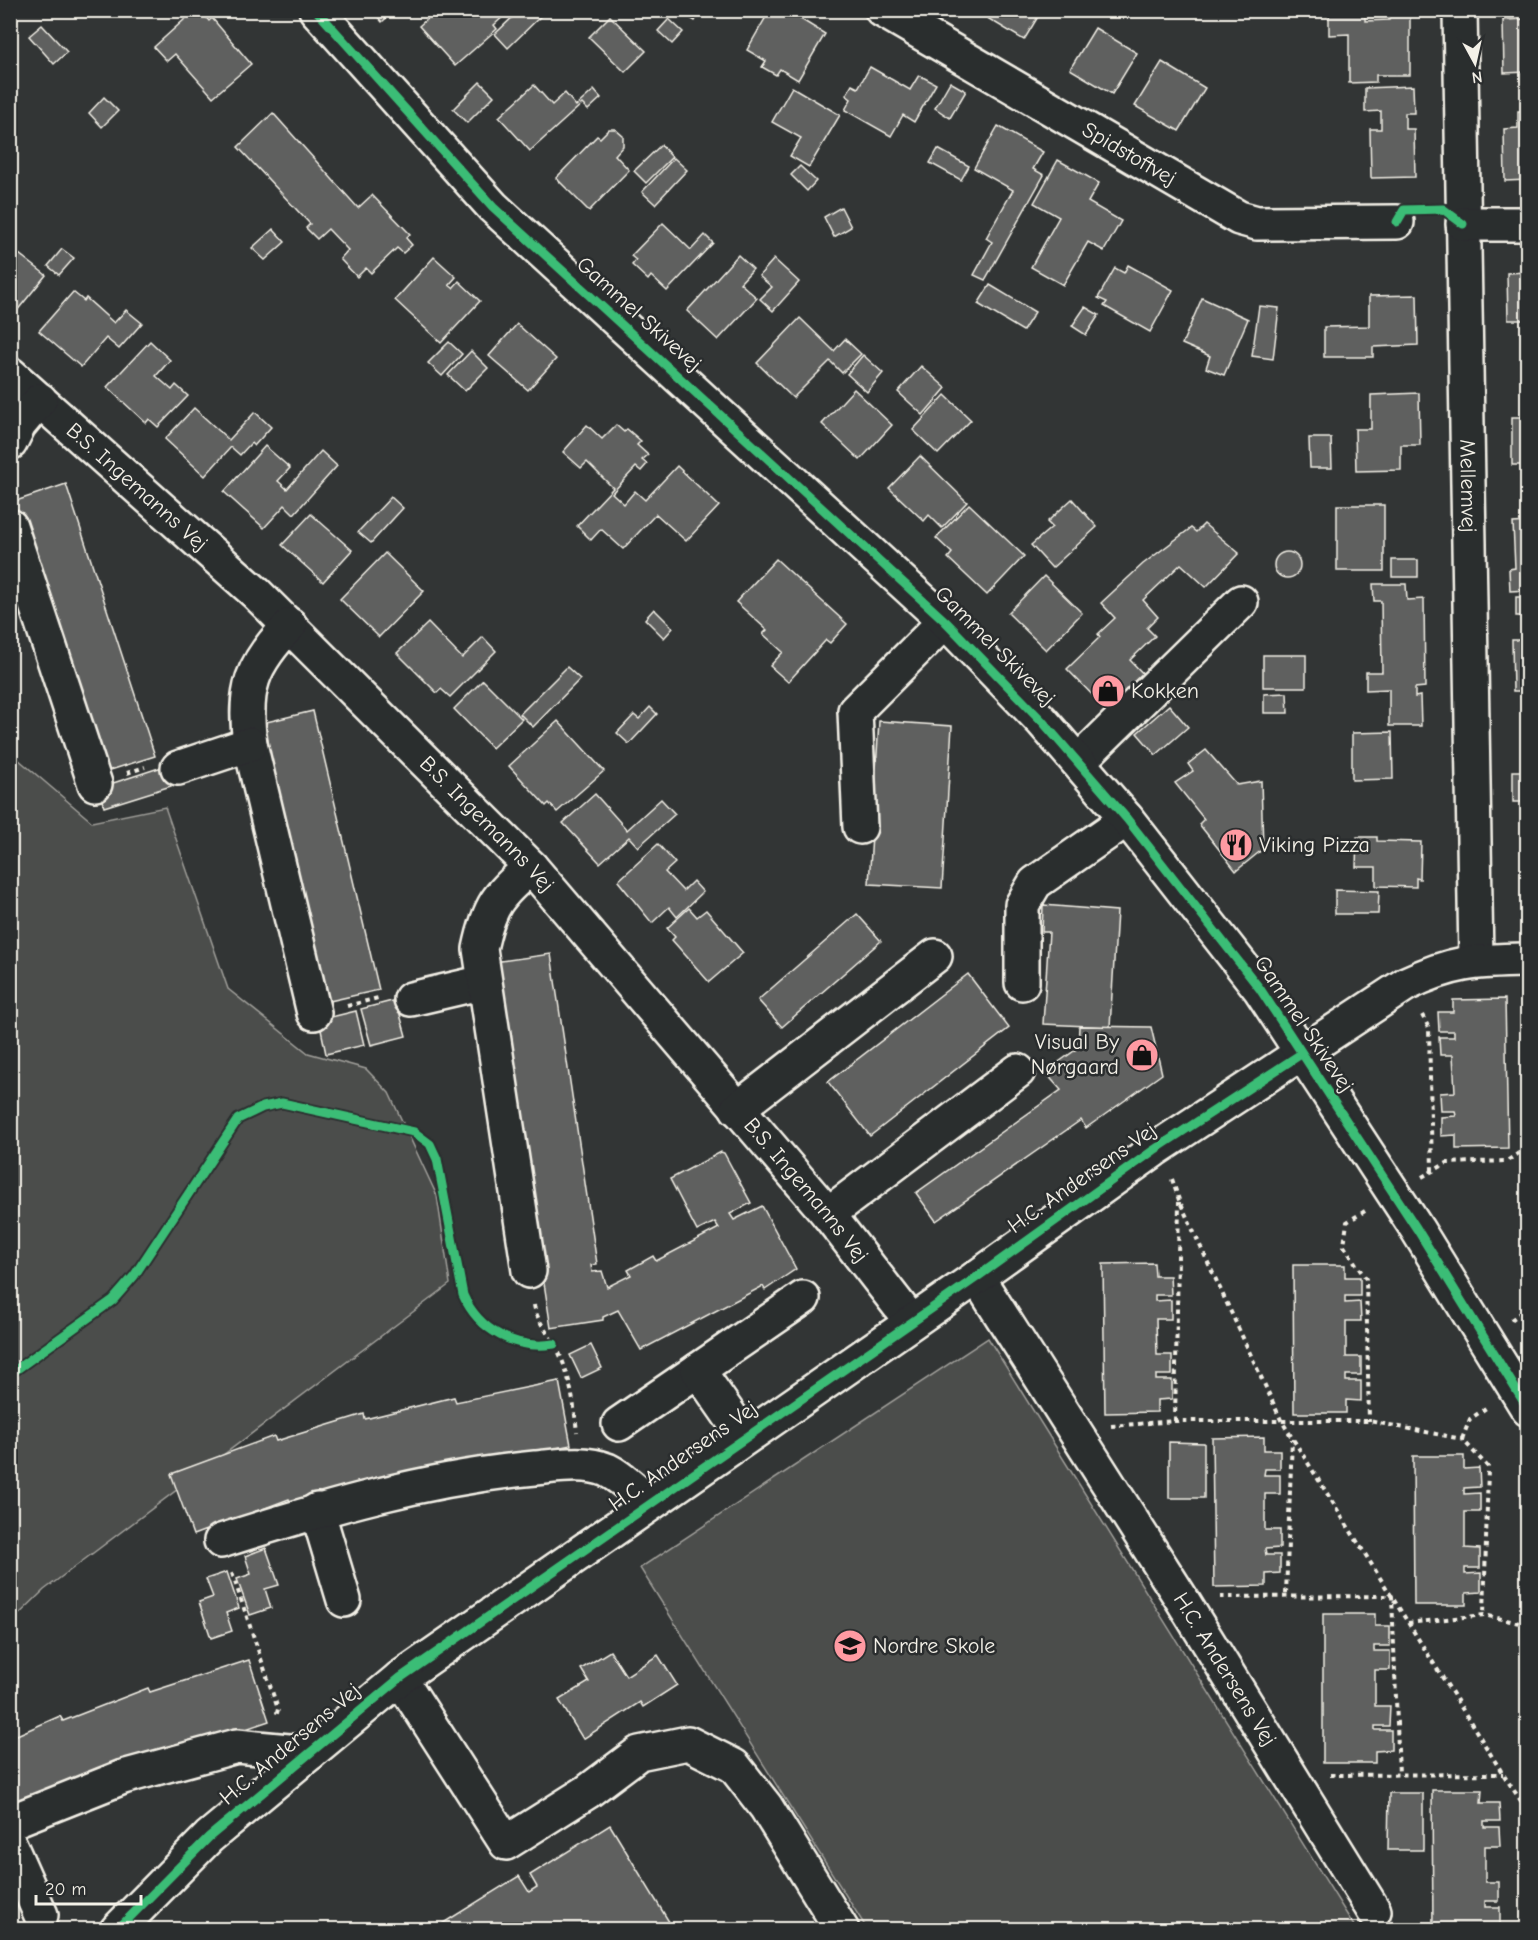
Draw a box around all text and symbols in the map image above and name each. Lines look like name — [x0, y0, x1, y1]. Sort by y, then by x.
north arrow — [1445, 33, 1505, 93]
text: N — [1471, 67, 1483, 87]
street label: Spidstoftvej — [1077, 116, 1181, 191]
street label: Gammel Skivevej — [571, 251, 707, 377]
street label: B.S. Ingemanns Vej — [61, 417, 213, 557]
street label: Mellemvej — [1454, 439, 1482, 533]
street label: Gammel Skivevej — [930, 581, 1060, 711]
shop icon: Kokken — [1090, 673, 1126, 709]
place label: Kokken — [1131, 678, 1199, 704]
street label: B.S. Ingemanns Vej — [414, 751, 560, 897]
restaurant icon: Viking Pizza — [1218, 827, 1254, 863]
place label: Viking Pizza — [1259, 832, 1370, 858]
street label: Gammel Skivevej — [1249, 951, 1359, 1097]
place label: Visual By Nørgaard — [1031, 1029, 1119, 1080]
shop icon: Visual By Nørgaard — [1124, 1037, 1160, 1073]
street label: B.S. Ingemanns Vej — [738, 1112, 874, 1268]
street label: H.C. Andersens Vej — [1003, 1117, 1161, 1239]
street label: H.C. Andersens Vej — [604, 1395, 762, 1517]
street label: H.C. Andersens Vej — [1168, 1588, 1282, 1751]
school or university icon: Nordre Skole — [832, 1628, 868, 1664]
place label: Nordre Skole — [873, 1633, 995, 1659]
street label: H.C. Andersens Vej — [214, 1678, 366, 1810]
scale bar — [36, 1868, 141, 1906]
text: 20 m — [45, 1879, 86, 1900]

